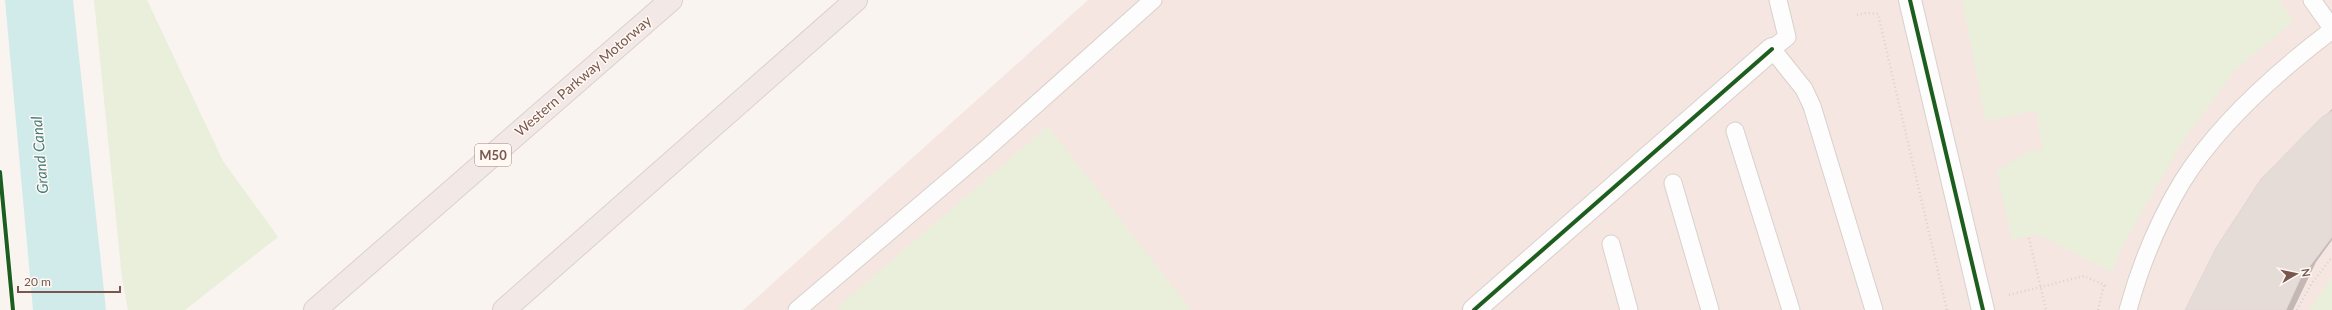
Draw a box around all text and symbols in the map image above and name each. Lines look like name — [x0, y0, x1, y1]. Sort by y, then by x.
street label: Western Parkway Motorway — [511, 11, 655, 139]
water label: Grand Canal — [27, 115, 51, 195]
road number: M50 — [475, 144, 511, 166]
north arrow — [2276, 254, 2316, 294]
text: N — [2299, 267, 2313, 278]
scale bar — [18, 268, 120, 294]
text: 20 m — [24, 274, 51, 289]

